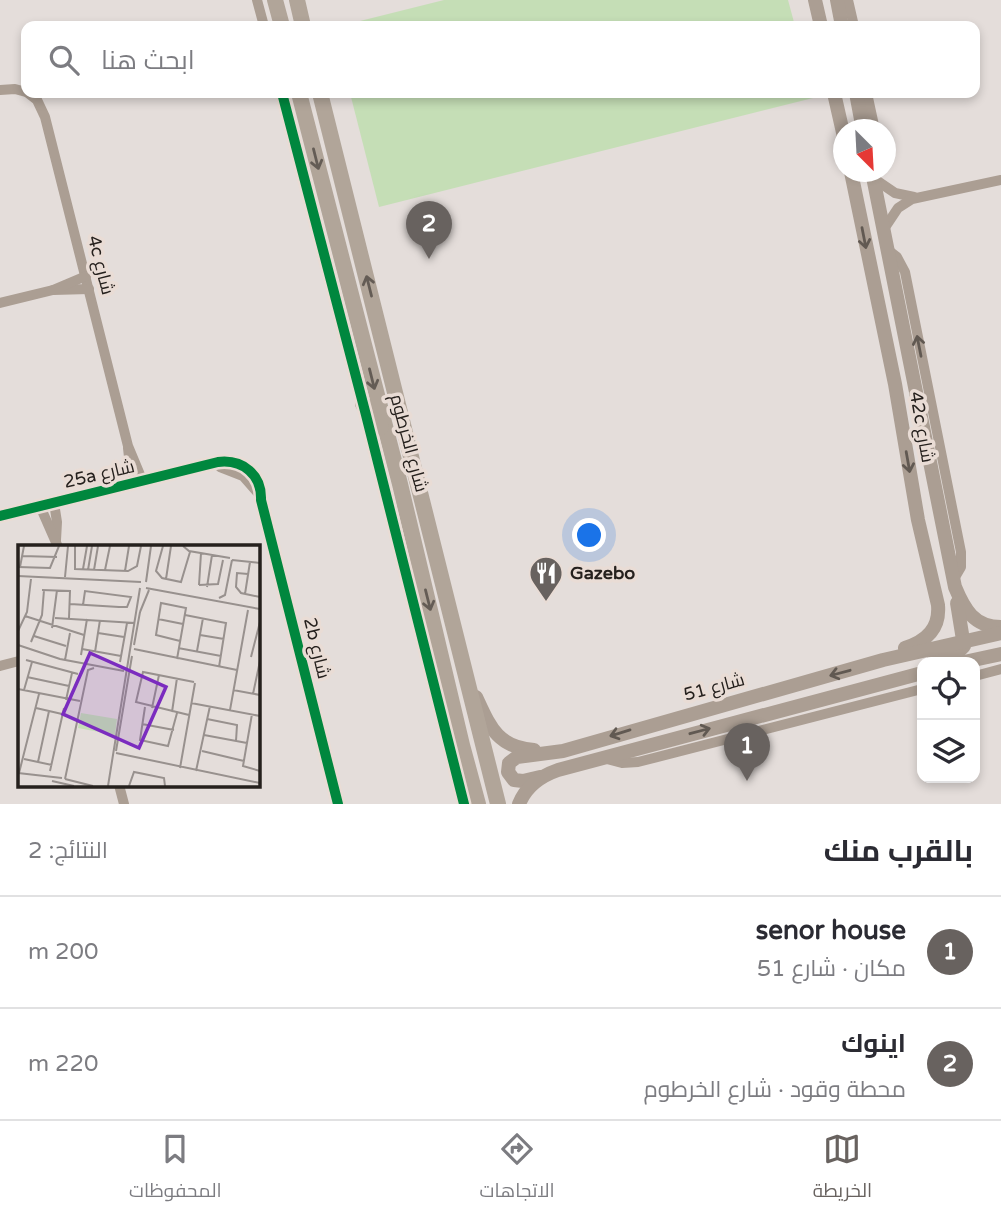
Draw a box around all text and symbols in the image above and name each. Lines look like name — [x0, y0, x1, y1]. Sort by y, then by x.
search box — [21, 21, 980, 98]
icon: search — [45, 41, 83, 79]
text: ابحث هنا — [101, 45, 195, 76]
north arrow — [833, 119, 896, 182]
one-way arrow — [310, 147, 323, 170]
pin: 2 — [406, 201, 452, 259]
one-way arrow — [858, 226, 872, 249]
street label: 4c شارع — [82, 233, 119, 297]
one-way arrow — [362, 275, 375, 298]
one-way arrow — [912, 335, 925, 358]
one-way arrow — [366, 367, 379, 390]
street label: 42c شارع — [904, 390, 939, 464]
street label: شارع الخرطوم — [384, 392, 433, 495]
one-way arrow — [902, 450, 915, 473]
street label: 25a شارع — [61, 455, 137, 494]
your location — [572, 518, 606, 552]
inset map — [18, 545, 259, 786]
restaurant icon: Gazebo — [527, 554, 565, 603]
place label: Gazebo — [570, 562, 635, 584]
one-way arrow — [422, 588, 435, 611]
street label: 2b شارع — [298, 615, 335, 681]
map controls — [917, 657, 980, 783]
button: locate — [917, 657, 980, 720]
one-way arrow — [829, 667, 851, 680]
street label: شارع 51 — [681, 668, 747, 707]
button: layers — [917, 720, 980, 783]
pin: 1 — [724, 723, 770, 781]
one-way arrow — [688, 724, 711, 737]
one-way arrow — [610, 728, 632, 741]
text: بالقرب منك — [824, 833, 973, 870]
text: النتائج: 2 — [28, 837, 108, 865]
text: senor house — [756, 915, 906, 946]
text: 200 m — [28, 938, 98, 966]
text: 1 — [943, 938, 957, 966]
text: مكان · شارع 51 — [757, 955, 906, 983]
text: اينوك — [841, 1028, 906, 1059]
text: 220 m — [28, 1050, 98, 1078]
text: 2 — [943, 1050, 957, 1078]
text: محطة وقود · شارع الخرطوم — [643, 1076, 906, 1104]
tab: المحفوظات — [129, 1130, 222, 1208]
tab: الاتجاهات — [479, 1130, 555, 1208]
tab: الخريطة — [813, 1130, 872, 1208]

